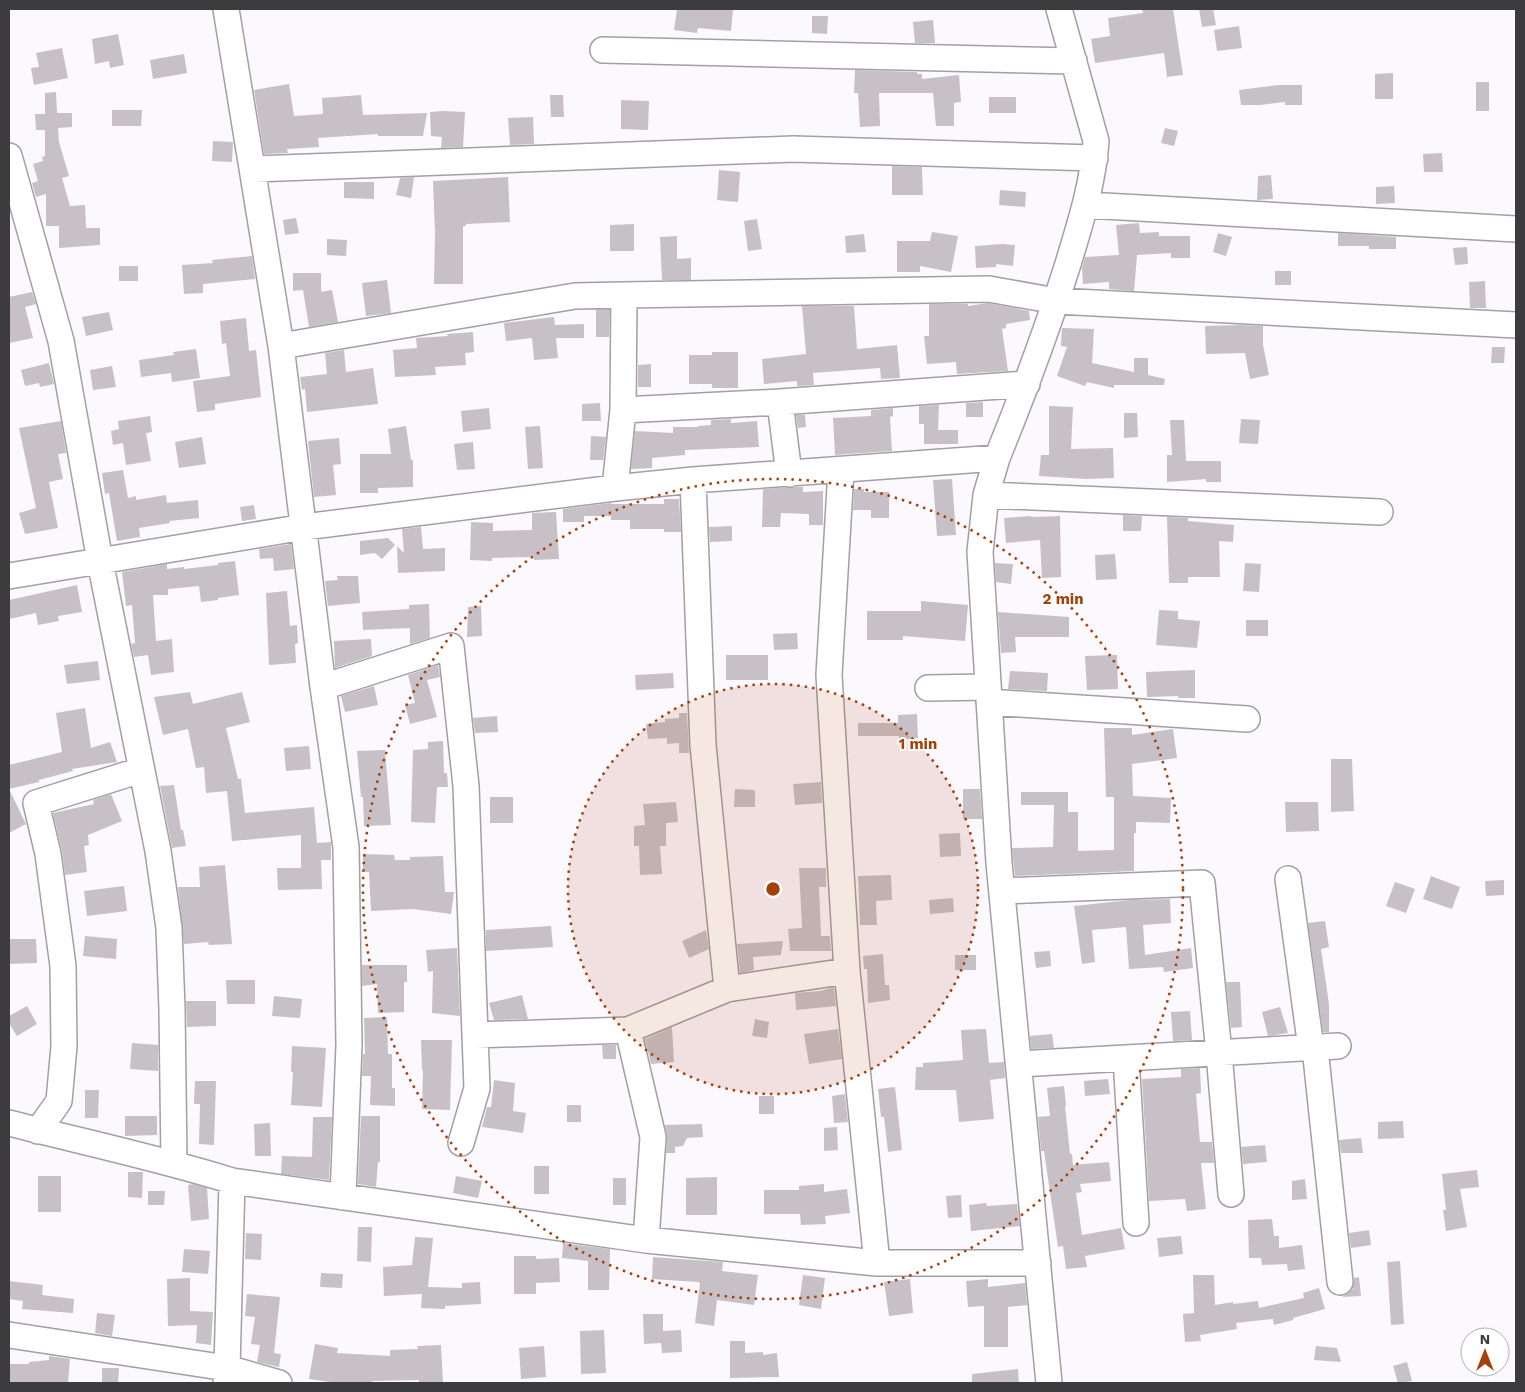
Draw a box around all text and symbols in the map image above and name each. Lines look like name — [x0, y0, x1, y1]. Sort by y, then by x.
text: 2 min — [1042, 590, 1084, 608]
text: 1 min — [899, 735, 937, 753]
centre of rings — [764, 880, 782, 898]
north arrow — [1460, 1327, 1510, 1377]
text: N — [1480, 1331, 1490, 1347]

